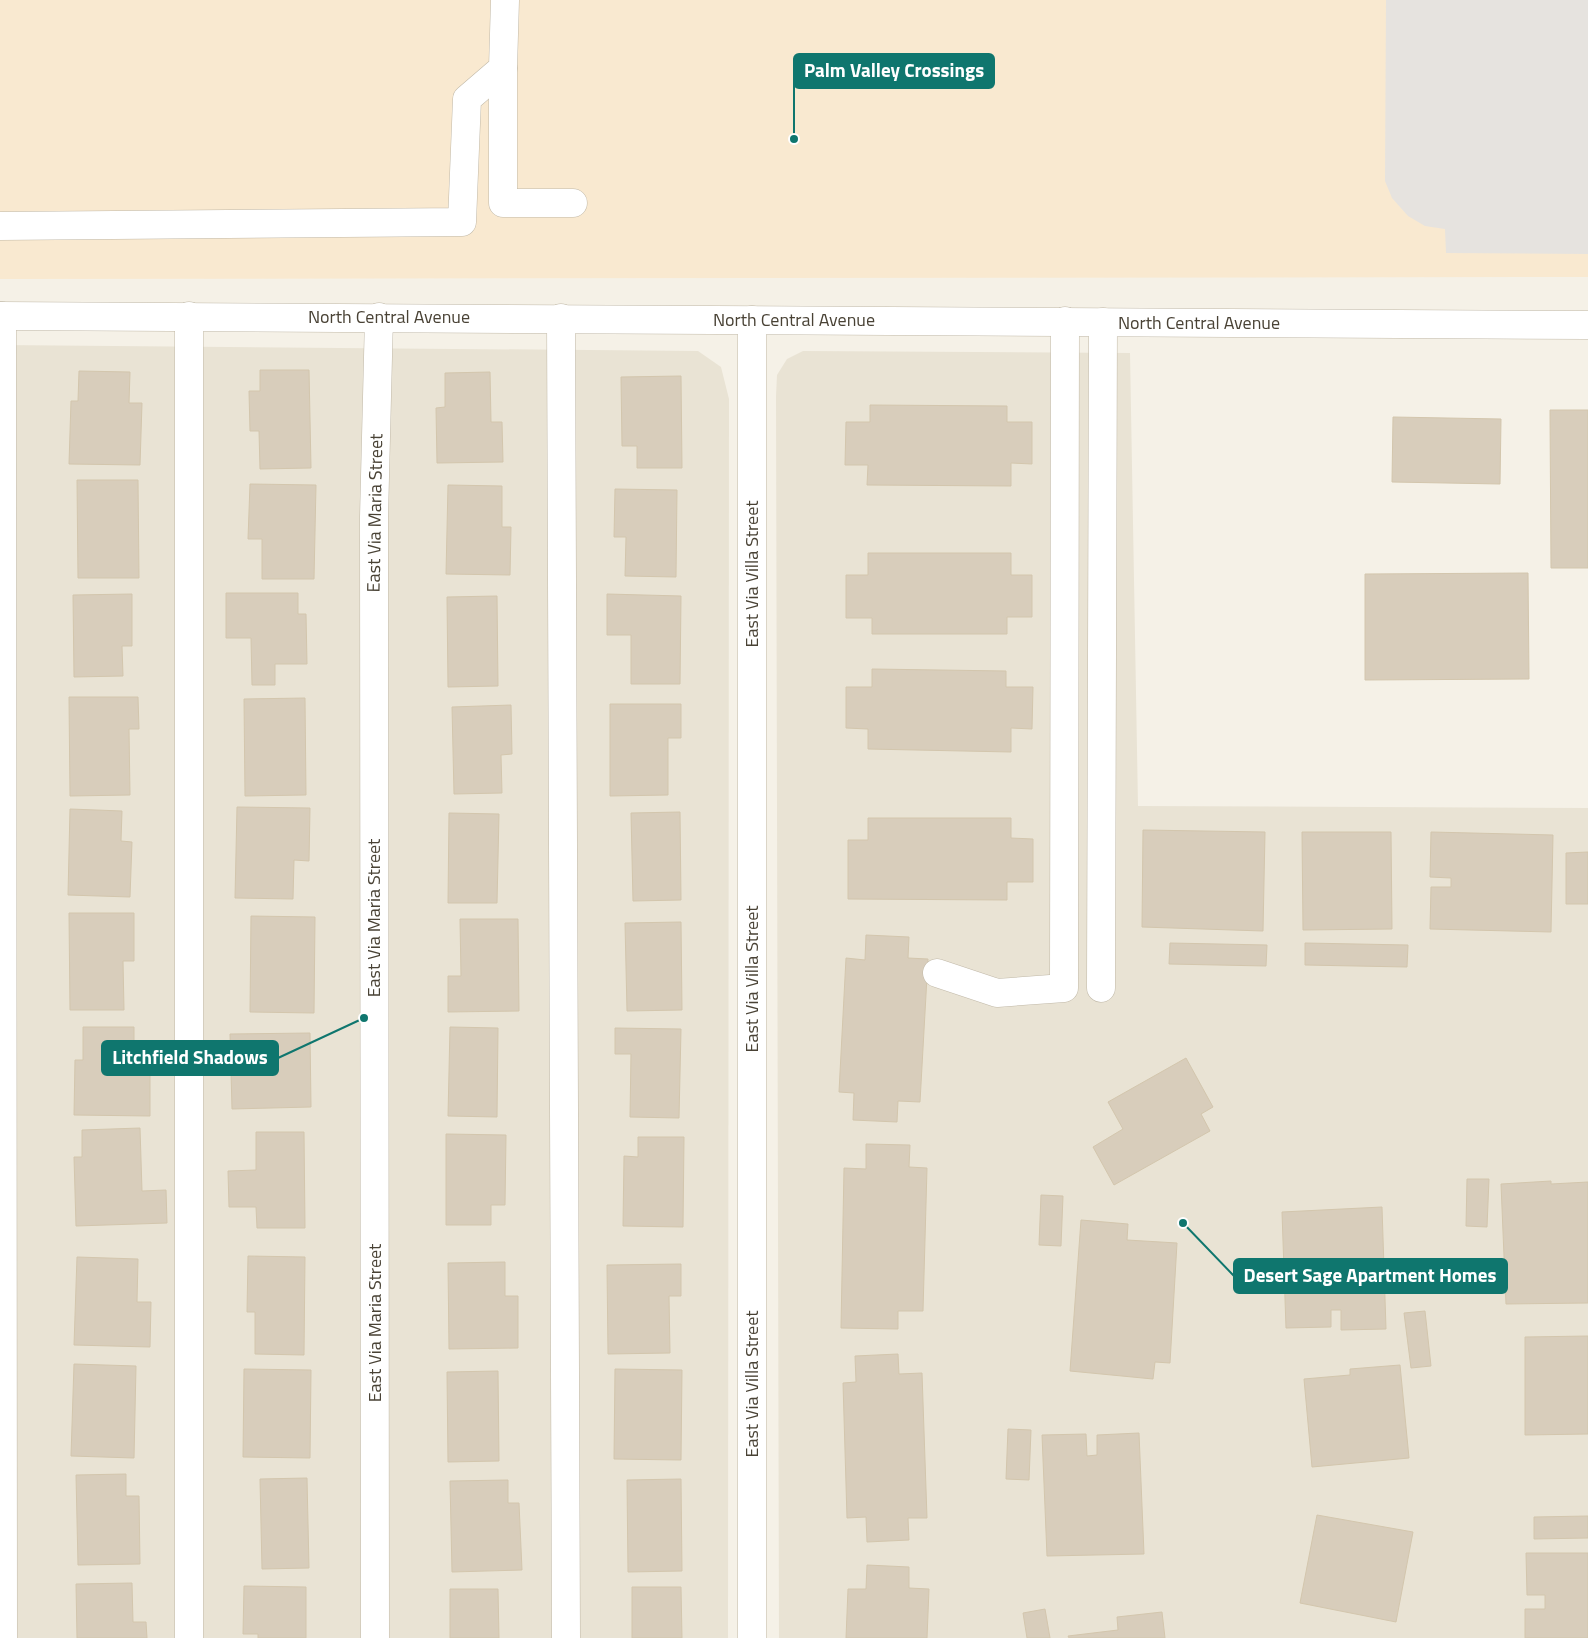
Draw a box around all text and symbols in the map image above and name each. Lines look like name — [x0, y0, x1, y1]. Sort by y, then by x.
callout: Palm Valley Crossings — [794, 54, 994, 88]
text: Palm Valley Crossings — [804, 55, 984, 84]
street label: North Central Avenue — [308, 303, 470, 330]
street label: North Central Avenue — [713, 306, 875, 333]
street label: North Central Avenue — [1118, 309, 1280, 336]
street label: East Via Maria Street — [360, 433, 389, 593]
street label: East Via Villa Street — [738, 500, 765, 648]
street label: East Via Maria Street — [360, 838, 387, 997]
street label: East Via Villa Street — [738, 905, 765, 1053]
callout: Litchfield Shadows — [102, 1041, 278, 1075]
text: Litchfield Shadows — [112, 1042, 268, 1071]
street label: East Via Maria Street — [361, 1243, 388, 1402]
callout: Desert Sage Apartment Homes — [1234, 1259, 1507, 1293]
text: Desert Sage Apartment Homes — [1244, 1260, 1496, 1289]
street label: East Via Villa Street — [738, 1310, 765, 1458]

